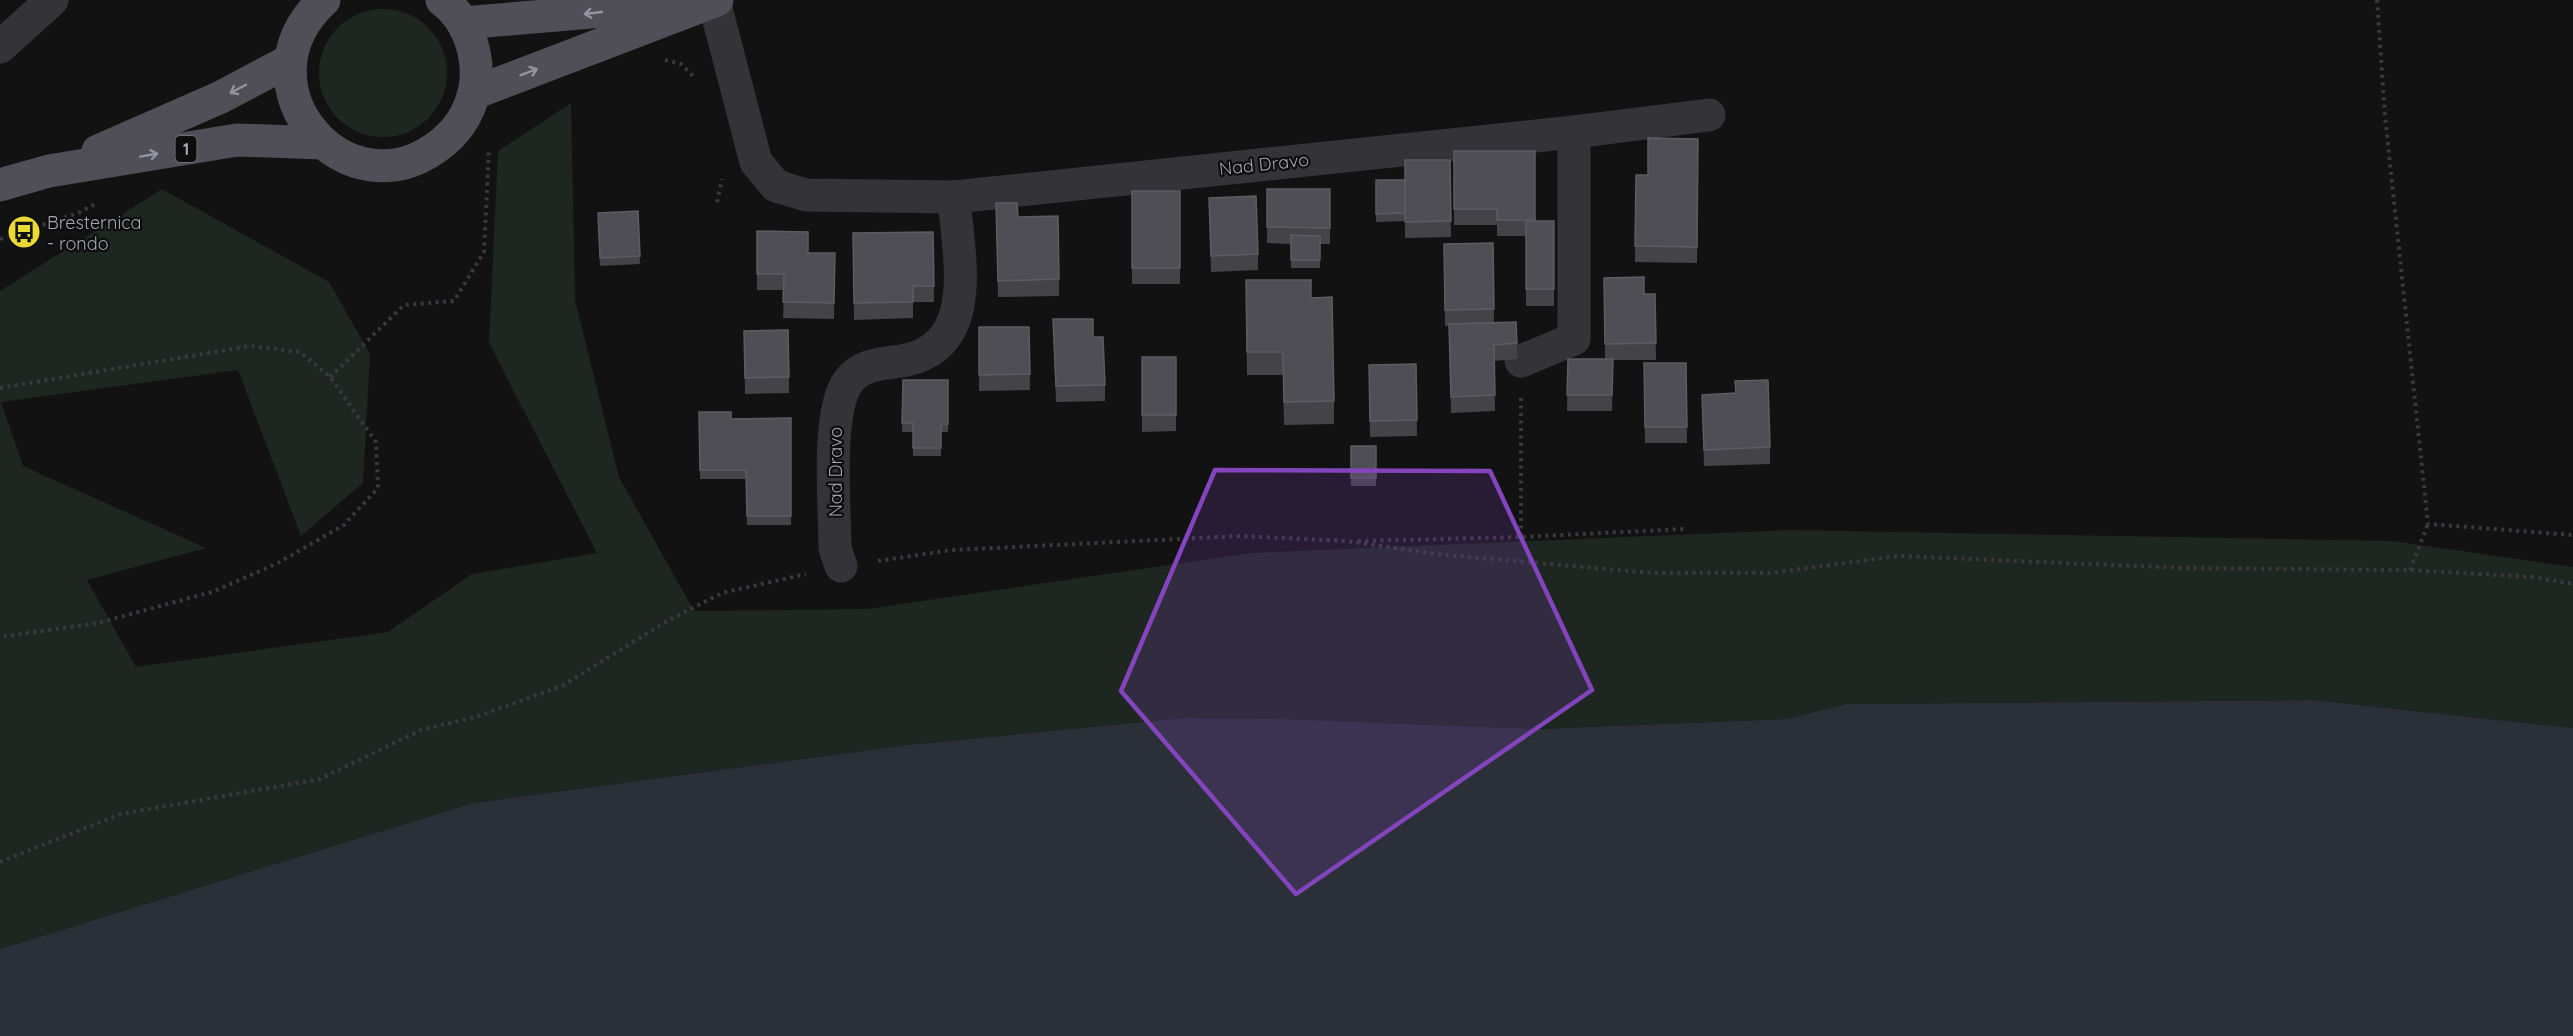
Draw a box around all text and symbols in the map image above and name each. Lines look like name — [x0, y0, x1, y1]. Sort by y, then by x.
one-way arrow — [584, 8, 603, 19]
one-way arrow — [519, 66, 538, 77]
one-way arrow — [229, 84, 247, 95]
road number: 1 — [176, 136, 196, 162]
street label: Nad Dravo — [1218, 148, 1310, 180]
one-way arrow — [138, 149, 158, 160]
place label: Bresternica - rondo — [47, 211, 141, 255]
bus stop icon: Bresternica - rondo — [6, 214, 42, 250]
street label: Nad Dravo — [824, 427, 847, 517]

